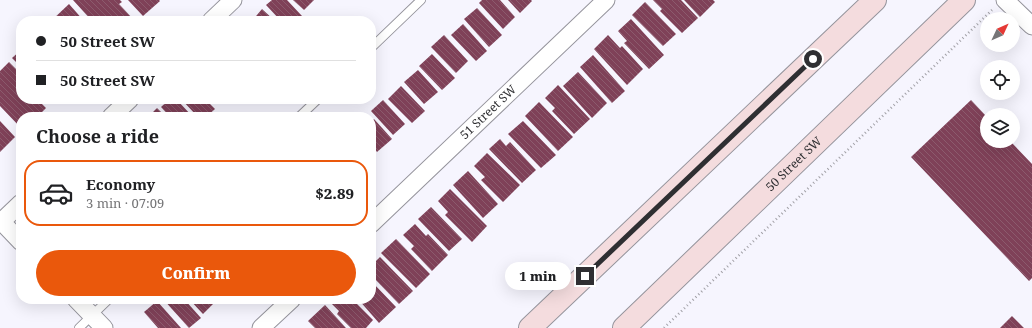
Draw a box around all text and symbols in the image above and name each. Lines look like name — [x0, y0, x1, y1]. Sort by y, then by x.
north arrow — [980, 12, 1020, 52]
map controls — [980, 12, 1020, 148]
text: 50 Street SW — [60, 31, 155, 51]
route start — [804, 50, 822, 68]
button: locate — [980, 60, 1020, 100]
text: 50 Street SW — [60, 70, 155, 90]
street label: 51 Street SW — [456, 81, 520, 143]
button: layers — [980, 108, 1020, 148]
text: Choose a ride — [36, 124, 159, 148]
street label: 50 Street SW — [762, 132, 826, 195]
text: Economy — [86, 174, 155, 194]
icon: car — [38, 175, 74, 211]
text: $2.89 — [315, 183, 354, 203]
text: 3 min · 07:09 — [86, 194, 164, 212]
button: Confirm — [36, 250, 356, 296]
callout: 1 min — [505, 262, 571, 290]
text: 1 min — [519, 267, 557, 285]
route end — [576, 267, 594, 285]

